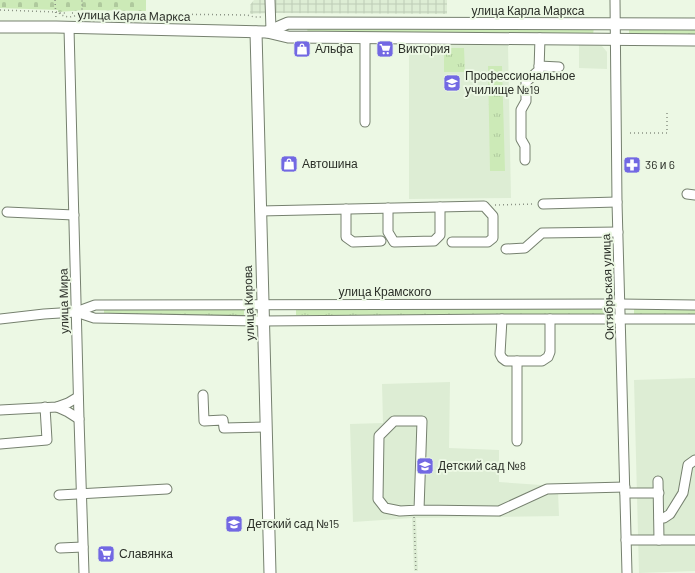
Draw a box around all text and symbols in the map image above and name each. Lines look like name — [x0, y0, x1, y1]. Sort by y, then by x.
street label: улица Карла Маркса — [472, 3, 585, 18]
street label: улица Карла Маркса — [77, 7, 191, 24]
shop icon: Альфа — [292, 39, 312, 59]
supermarket icon: Виктория — [375, 39, 395, 59]
place label: Альфа — [315, 41, 353, 56]
place label: Виктория — [398, 41, 450, 56]
place label: Профессиональное училище №19 — [465, 68, 576, 97]
school or university icon: Профессиональное училище №19 — [442, 73, 462, 93]
shop icon: Автошина — [279, 154, 299, 174]
pharmacy icon: 36 и 6 — [622, 155, 642, 175]
place label: Автошина — [302, 156, 358, 170]
place label: 36 и 6 — [645, 157, 675, 171]
street label: Октябрьская улица — [598, 233, 617, 341]
street label: улица Кирова — [240, 265, 257, 341]
street label: улица Мира — [55, 268, 72, 334]
street label: улица Крамского — [339, 284, 432, 299]
school or university icon: Детский сад №8 — [415, 456, 435, 476]
place label: Детский сад №8 — [438, 458, 526, 473]
school or university icon: Детский сад №15 — [224, 514, 244, 534]
place label: Детский сад №15 — [247, 516, 339, 531]
supermarket icon: Славянка — [96, 544, 116, 564]
place label: Славянка — [119, 546, 173, 560]

